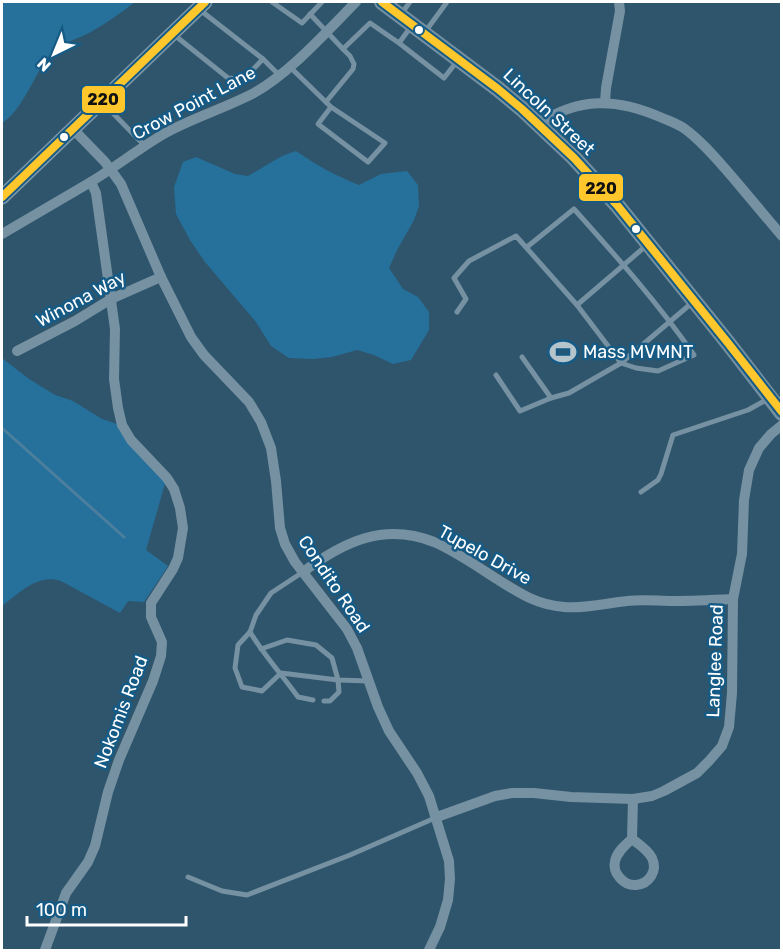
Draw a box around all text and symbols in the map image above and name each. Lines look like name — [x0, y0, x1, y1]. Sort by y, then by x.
north arrow — [24, 24, 84, 84]
unlabelled marker — [413, 24, 425, 36]
text: N — [33, 54, 55, 75]
street label: Crow Point Lane — [129, 61, 259, 145]
street label: Lincoln Street — [499, 64, 599, 160]
line badge: 220 — [81, 85, 126, 114]
text: 220 — [87, 90, 119, 109]
unlabelled marker — [58, 131, 70, 143]
line badge: 220 — [578, 173, 624, 202]
text: 220 — [585, 179, 617, 198]
unlabelled marker — [630, 223, 642, 235]
street label: Winona Way — [32, 266, 130, 332]
sports icon: Mass MVMNT — [548, 337, 578, 367]
place label: Mass MVMNT — [583, 341, 693, 363]
street label: Tupelo Drive — [435, 520, 535, 590]
street label: Condito Road — [293, 531, 375, 637]
street label: Langlee Road — [702, 604, 728, 718]
street label: Nokomis Road — [89, 653, 153, 771]
scale bar — [27, 889, 186, 927]
text: 100 m — [36, 899, 87, 921]

